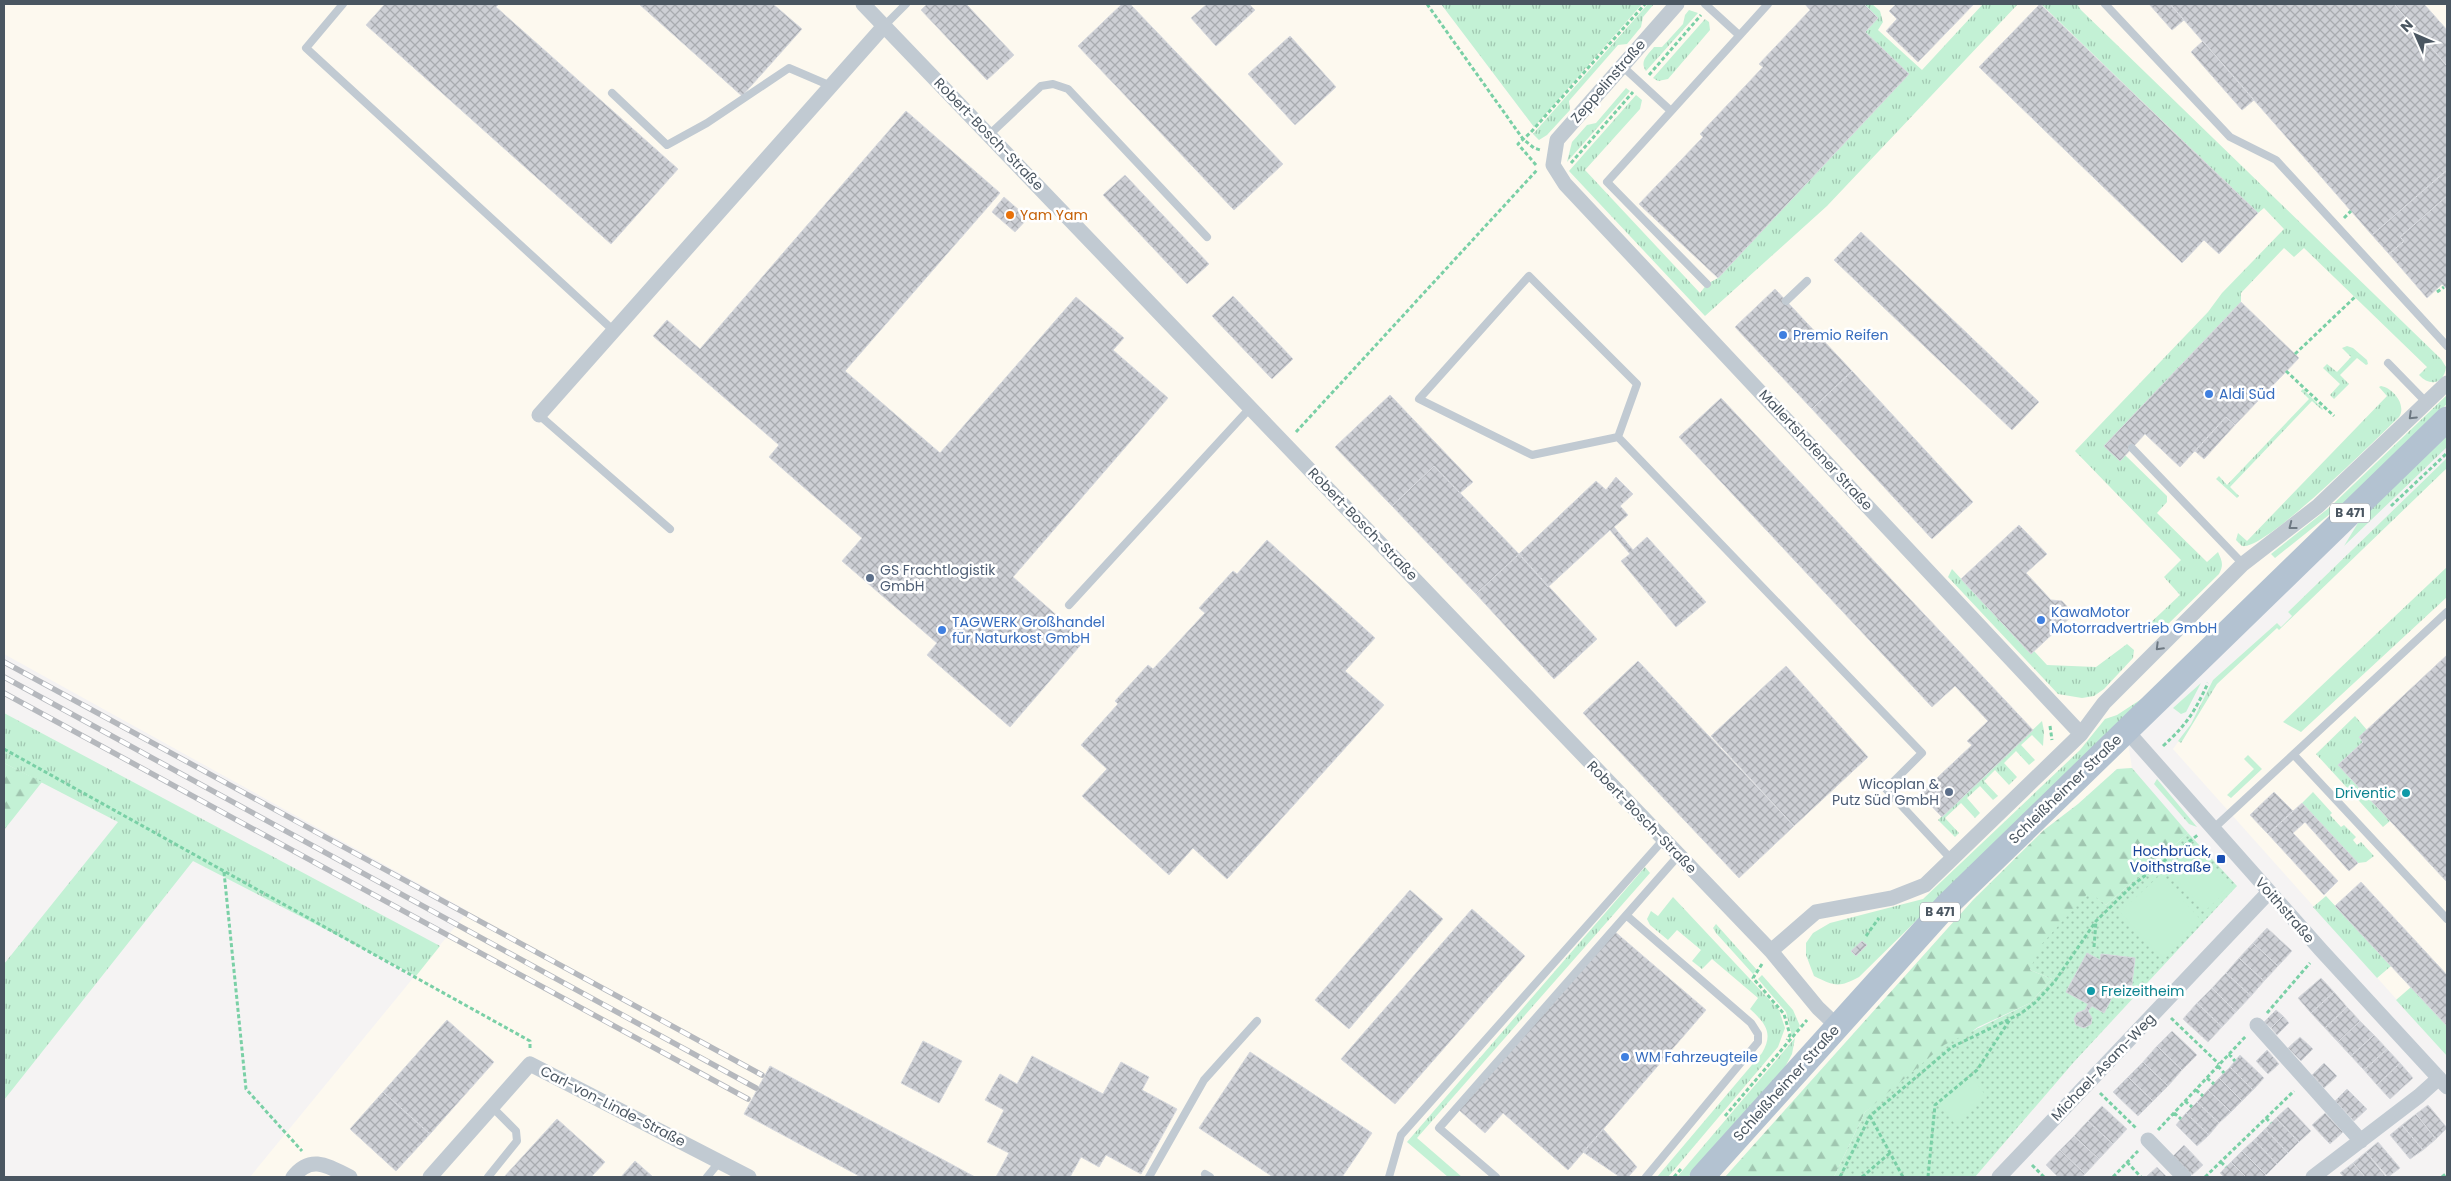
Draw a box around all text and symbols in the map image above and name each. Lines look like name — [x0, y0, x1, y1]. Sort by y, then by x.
north arrow — [2391, 10, 2441, 60]
text: N — [2396, 15, 2418, 37]
street label: Zeppelinstraße — [1566, 35, 1650, 127]
street label: Robert-Bosch-Straße — [930, 73, 1048, 195]
place label: Yam Yam — [1020, 205, 1088, 225]
marker: Yam Yam — [1004, 209, 1016, 221]
place label: Premio Reifen — [1793, 325, 1888, 345]
marker: Premio Reifen — [1777, 329, 1789, 341]
place label: Aldi Süd — [2219, 384, 2275, 404]
street label: Mallertshofener Straße — [1755, 385, 1878, 515]
marker: Aldi Süd — [2203, 388, 2215, 400]
one-way arrow — [2408, 410, 2417, 419]
street label: Robert-Bosch-Straße — [1304, 463, 1422, 585]
road number: B 471 — [2330, 503, 2370, 522]
one-way arrow — [2289, 520, 2298, 528]
place label: GS Frachtlogistik GmbH — [880, 560, 996, 596]
marker: GS Frachtlogistik GmbH — [864, 572, 876, 584]
place label: KawaMotor Motorradvertrieb GmbH — [2051, 602, 2217, 638]
place label: TAGWERK Großhandel für Naturkost GmbH — [952, 612, 1105, 648]
marker: KawaMotor Motorradvertrieb GmbH — [2035, 614, 2047, 626]
marker: TAGWERK Großhandel für Naturkost GmbH — [936, 624, 948, 636]
one-way arrow — [2156, 641, 2165, 650]
street label: Schleißheimer Straße — [2004, 729, 2126, 848]
street label: Robert-Bosch-Straße — [1583, 756, 1701, 878]
place label: Wicoplan & Putz Süd GmbH — [1832, 774, 1940, 810]
place label: Driventic — [2335, 783, 2396, 803]
marker: Wicoplan & Putz Süd GmbH — [1943, 786, 1955, 798]
marker: Driventic — [2400, 787, 2412, 799]
place label: Hochbrück, Voithstraße — [2130, 841, 2211, 877]
marker: Hochbrück, Voithstraße — [2215, 853, 2227, 865]
street label: Voithstraße — [2251, 873, 2319, 947]
road number: B 471 — [1920, 902, 1960, 922]
place label: Freizeitheim — [2101, 981, 2185, 1001]
marker: Freizeitheim — [2085, 985, 2097, 997]
street label: Michael-Asam-Weg — [2046, 1009, 2160, 1125]
street label: Schleißheimer Straße — [1728, 1020, 1844, 1145]
place label: WM Fahrzeugteile — [1635, 1047, 1758, 1067]
marker: WM Fahrzeugteile — [1619, 1051, 1631, 1063]
street label: Carl-von-Linde-Straße — [537, 1061, 689, 1152]

